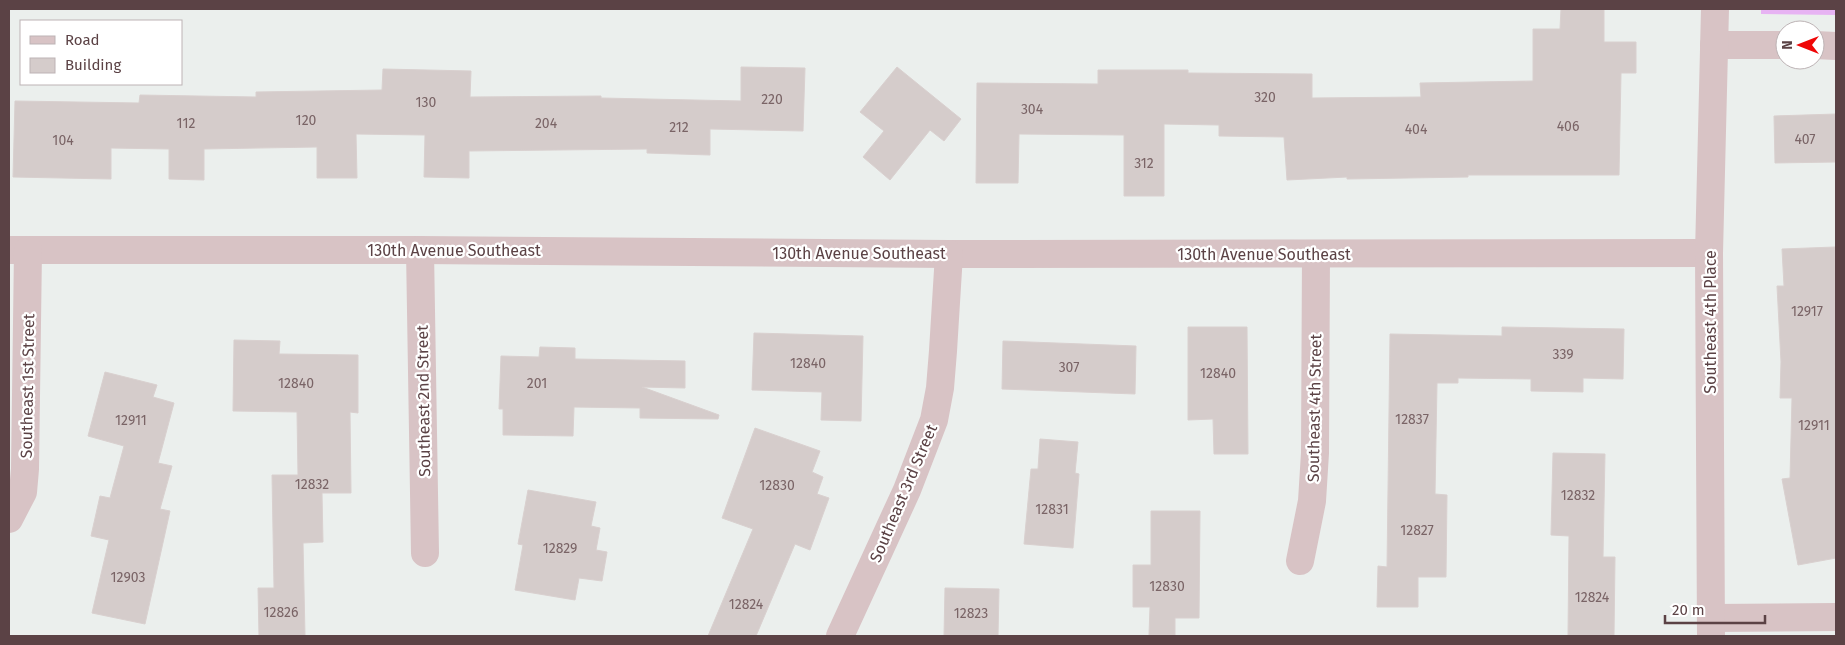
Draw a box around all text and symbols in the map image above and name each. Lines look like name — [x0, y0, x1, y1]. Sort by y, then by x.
legend — [20, 20, 182, 85]
north arrow — [1775, 20, 1825, 70]
text: Road — [65, 31, 100, 49]
text: N — [1779, 40, 1796, 50]
text: Building — [65, 56, 121, 74]
house number: 320 — [1254, 89, 1276, 106]
house number: 220 — [761, 91, 783, 108]
house number: 130 — [416, 94, 437, 111]
house number: 304 — [1021, 101, 1044, 118]
house number: 120 — [296, 112, 317, 129]
house number: 112 — [177, 115, 195, 132]
house number: 204 — [535, 115, 558, 132]
house number: 406 — [1557, 118, 1579, 135]
house number: 212 — [669, 119, 689, 136]
house number: 404 — [1405, 121, 1428, 138]
house number: 407 — [1794, 131, 1816, 148]
house number: 104 — [52, 132, 74, 149]
house number: 312 — [1134, 155, 1154, 172]
street label: 130th Avenue Southeast — [367, 241, 541, 260]
street label: 130th Avenue Southeast — [772, 244, 946, 263]
street label: 130th Avenue Southeast — [1177, 245, 1351, 264]
street label: Southeast 4th Place — [1701, 250, 1720, 394]
house number: 12917 — [1791, 303, 1823, 320]
street label: Southeast 1st Street — [17, 313, 38, 459]
street label: Southeast 2nd Street — [413, 325, 434, 477]
street label: Southeast 4th Street — [1304, 333, 1325, 482]
house number: 339 — [1552, 346, 1574, 363]
house number: 12840 — [790, 355, 826, 372]
house number: 307 — [1059, 359, 1079, 376]
house number: 12840 — [1200, 365, 1236, 382]
house number: 12840 — [278, 375, 314, 392]
house number: 201 — [527, 375, 547, 392]
house number: 12837 — [1395, 411, 1429, 428]
house number: 12911 — [115, 412, 147, 429]
house number: 12911 — [1798, 417, 1830, 434]
street label: Southeast 3rd Street — [866, 421, 941, 565]
house number: 12832 — [295, 476, 329, 493]
house number: 12830 — [759, 477, 795, 494]
house number: 12832 — [1561, 487, 1595, 504]
house number: 12831 — [1035, 501, 1069, 518]
house number: 12827 — [1400, 522, 1434, 539]
house number: 12829 — [543, 540, 577, 557]
house number: 12903 — [111, 569, 145, 586]
house number: 12830 — [1149, 578, 1185, 595]
house number: 12824 — [1575, 589, 1610, 606]
scale bar — [1665, 592, 1765, 624]
house number: 12824 — [729, 596, 764, 613]
text: 20 m — [1672, 601, 1705, 619]
house number: 12826 — [264, 604, 298, 621]
house number: 12823 — [954, 605, 988, 622]

